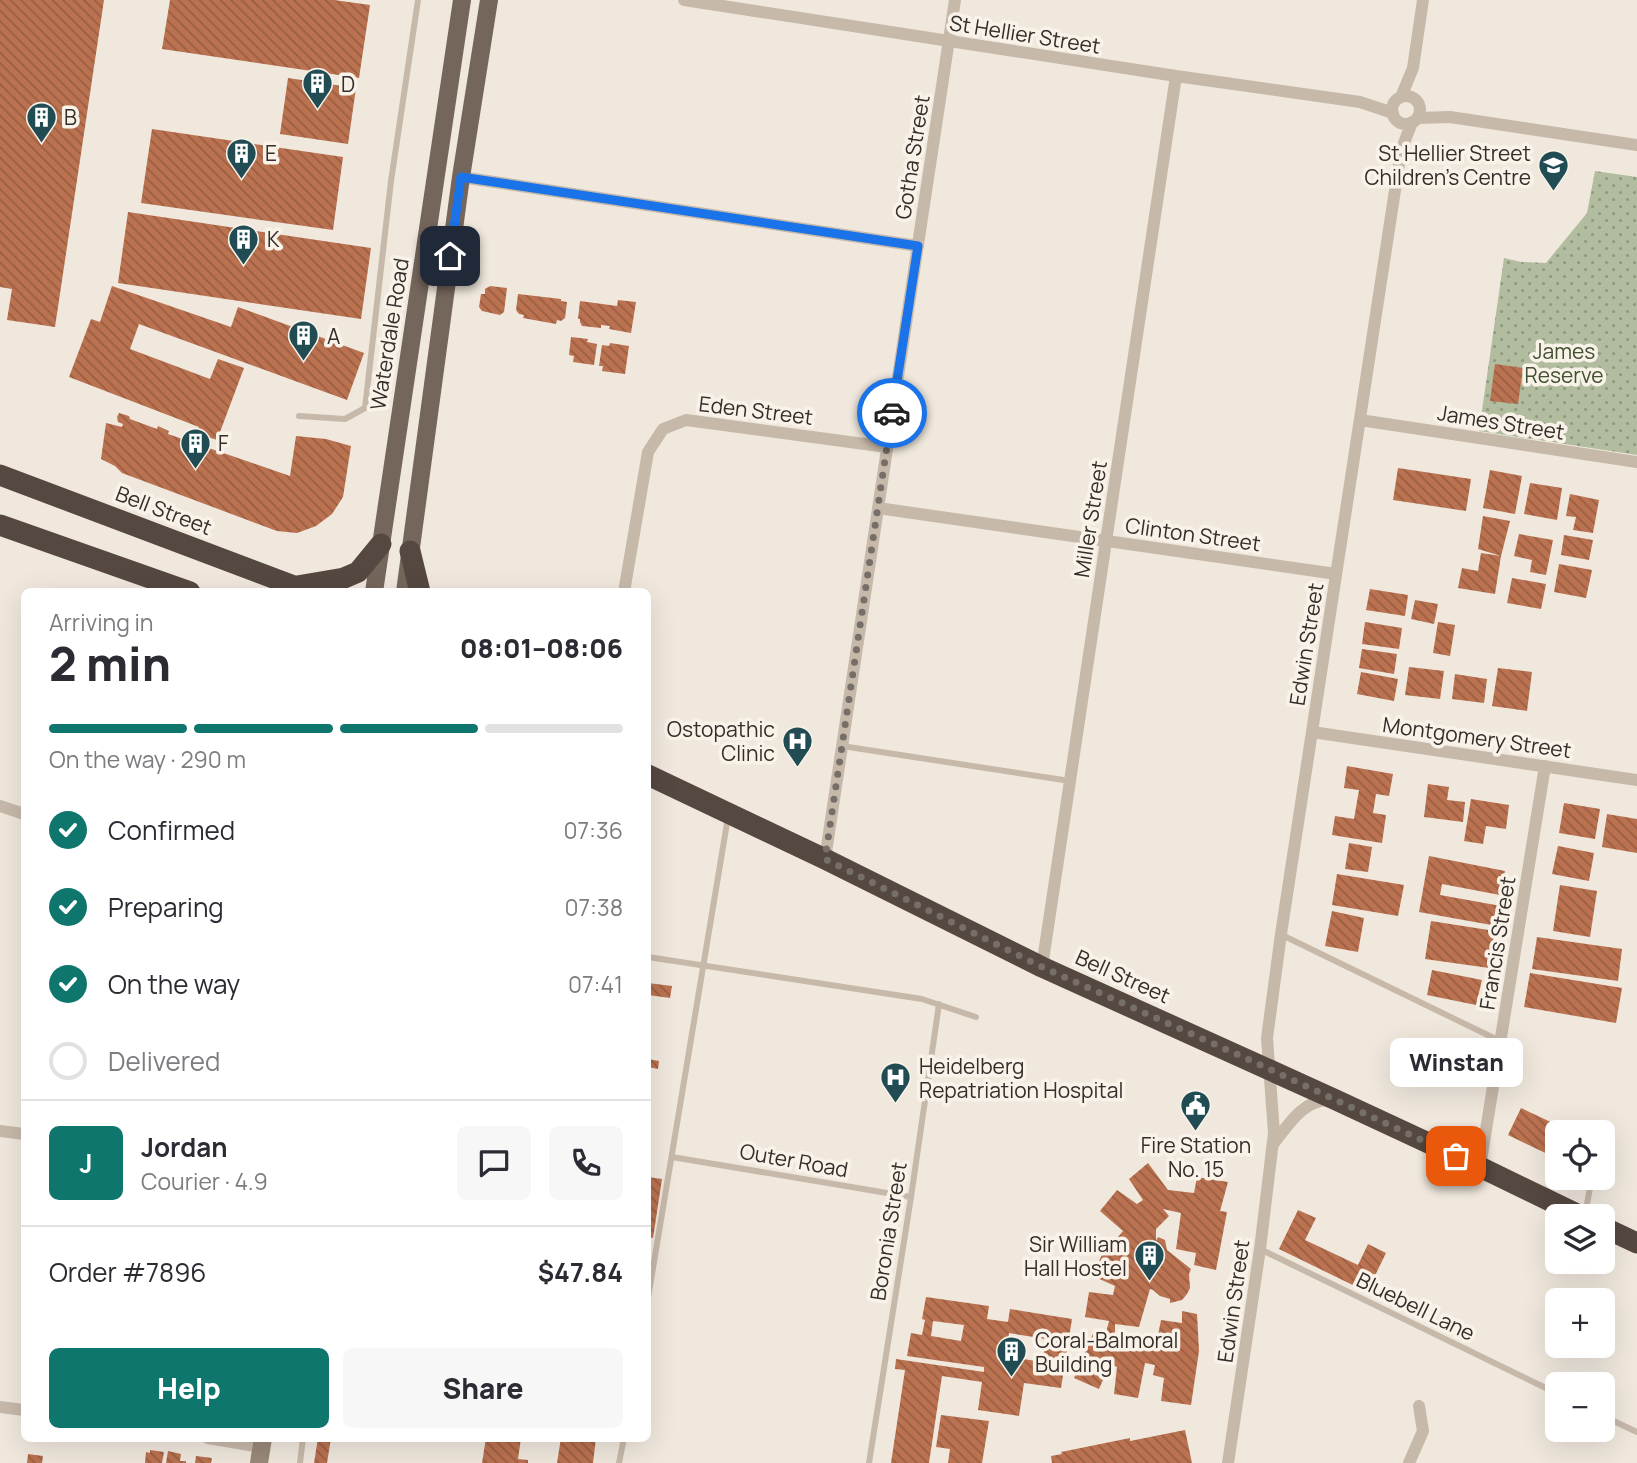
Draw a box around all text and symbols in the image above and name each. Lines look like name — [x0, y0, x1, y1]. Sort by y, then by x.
street label: St Hellier Street — [947, 8, 1103, 60]
building icon: D — [301, 67, 335, 111]
place label: D — [341, 70, 355, 98]
street label: Gotha Street — [888, 93, 936, 221]
building icon: B — [24, 100, 58, 144]
place label: B — [64, 103, 77, 131]
building icon: E — [225, 136, 259, 180]
place label: E — [265, 139, 277, 167]
place label: St Hellier Street Children's Centre — [1365, 139, 1531, 191]
school or university icon: St Hellier Street Children's Centre — [1537, 148, 1571, 192]
building icon: K — [227, 222, 261, 266]
place label: K — [267, 225, 280, 253]
pin — [420, 226, 480, 286]
icon: home — [431, 237, 469, 275]
street label: Waterdale Road — [363, 256, 415, 412]
building icon: A — [287, 319, 321, 363]
place label: A — [327, 322, 340, 350]
park label: James Reserve — [1525, 337, 1603, 389]
courier — [857, 378, 927, 448]
street label: Eden Street — [697, 389, 815, 431]
icon: car — [873, 394, 911, 432]
street label: James Street — [1435, 398, 1567, 446]
building icon: F — [178, 426, 212, 470]
place label: F — [218, 429, 229, 457]
street label: Miller Street — [1067, 458, 1113, 580]
street label: Bell Street — [112, 479, 216, 541]
street label: Clinton Street — [1124, 511, 1262, 557]
street label: Edwin Street — [1282, 581, 1330, 707]
text: Arriving in — [49, 606, 154, 638]
text: 08:01–08:06 — [460, 630, 623, 666]
text: 2 min — [49, 632, 171, 695]
street label: Montgomery Street — [1381, 710, 1573, 764]
place label: Ostopathic Clinic — [667, 715, 775, 767]
hospital icon: Ostopathic Clinic — [781, 724, 815, 768]
text: On the way · 290 m — [49, 743, 246, 775]
icon: check — [49, 811, 87, 849]
text: Confirmed — [108, 812, 235, 848]
text: 07:36 — [564, 814, 623, 846]
street label: Francis Street — [1473, 874, 1521, 1012]
icon: check — [49, 888, 87, 926]
text: Preparing — [108, 889, 224, 925]
text: 07:38 — [564, 891, 623, 923]
street label: Bell Street — [1071, 943, 1175, 1009]
icon: check — [49, 965, 87, 1003]
text: On the way — [108, 966, 240, 1002]
text: 07:41 — [568, 968, 623, 1000]
callout: Winstan — [1390, 1037, 1522, 1086]
text: Delivered — [108, 1043, 220, 1079]
text: Winstan — [1409, 1046, 1504, 1078]
place label: Heidelberg Repatriation Hospital — [919, 1052, 1123, 1104]
hospital icon: Heidelberg Repatriation Hospital — [879, 1061, 913, 1105]
public building icon: Fire Station No. 15 — [1179, 1088, 1213, 1132]
map controls — [1545, 1120, 1615, 1442]
button: locate — [1545, 1120, 1615, 1190]
button: chat — [457, 1126, 531, 1200]
button: phone — [549, 1126, 623, 1200]
pin — [1426, 1126, 1486, 1186]
text: Jordan — [141, 1129, 227, 1165]
place label: Fire Station No. 15 — [1141, 1131, 1251, 1183]
street label: Outer Road — [738, 1137, 850, 1183]
icon: bag — [1437, 1137, 1475, 1175]
text: J — [79, 1145, 93, 1181]
street label: Boronia Street — [863, 1160, 913, 1302]
text: Courier · 4.9 — [141, 1165, 268, 1197]
button: layers — [1545, 1204, 1615, 1274]
place label: Sir William Hall Hostel — [1024, 1230, 1127, 1282]
street label: Edwin Street — [1211, 1238, 1255, 1364]
building icon: Sir William Hall Hostel — [1133, 1239, 1167, 1283]
text: Order #7896 — [49, 1254, 206, 1290]
text: $47.84 — [538, 1254, 623, 1290]
street label: Bluebell Lane — [1352, 1265, 1480, 1347]
button: + — [1545, 1288, 1615, 1358]
place label: Coral-Balmoral Building — [1035, 1326, 1178, 1378]
building icon: Coral-Balmoral Building — [995, 1335, 1029, 1379]
button: Help — [49, 1348, 329, 1428]
button: Share — [343, 1348, 623, 1428]
button: − — [1545, 1372, 1615, 1442]

